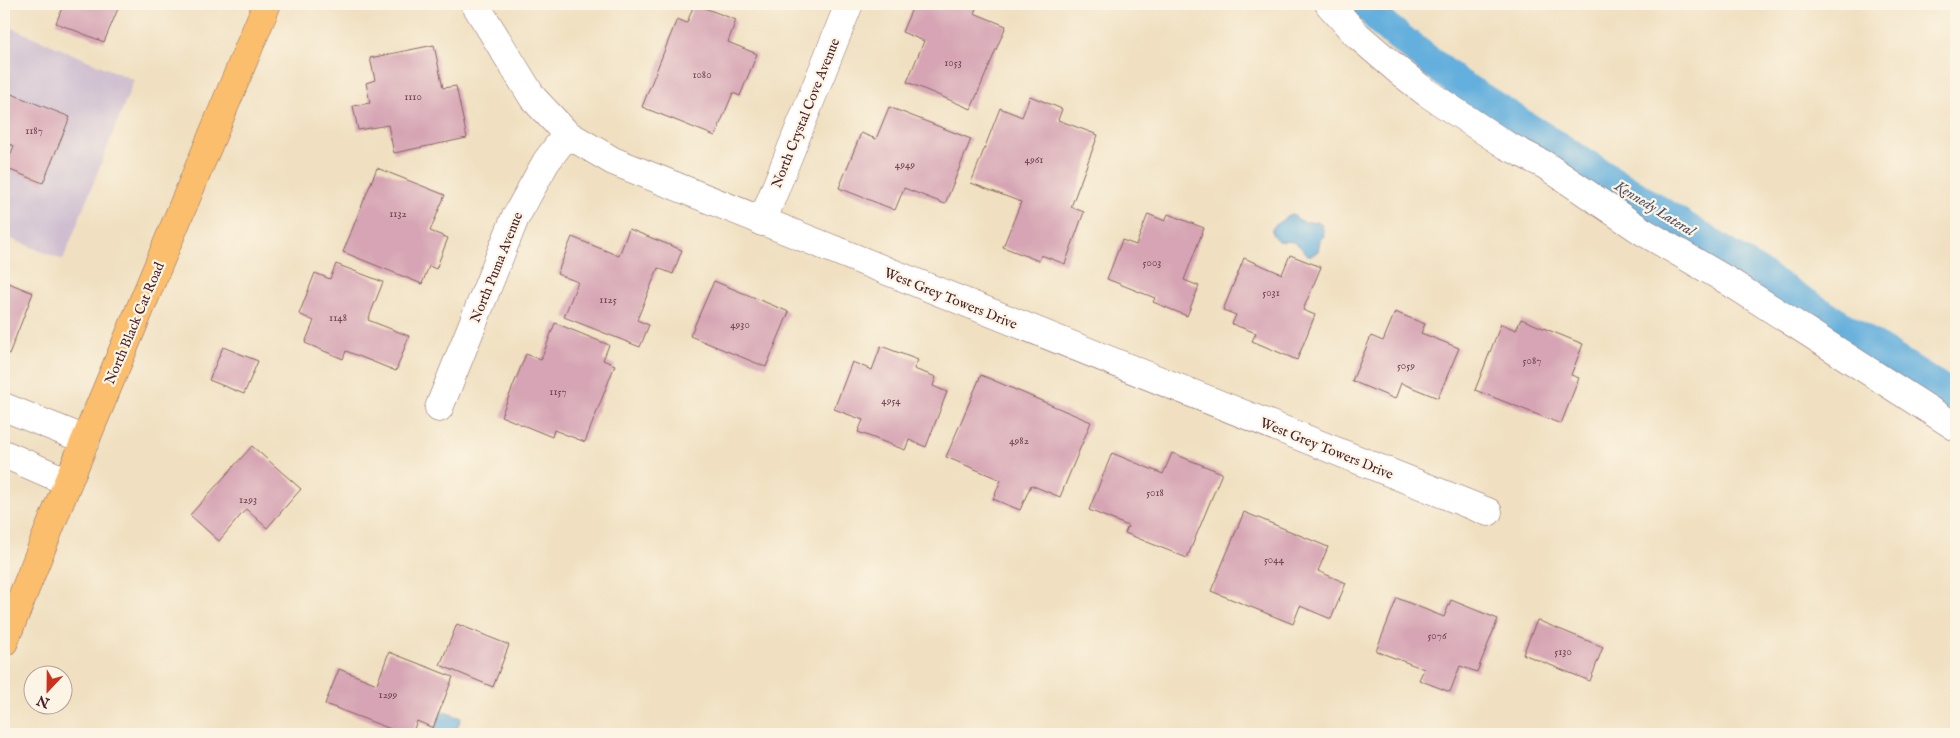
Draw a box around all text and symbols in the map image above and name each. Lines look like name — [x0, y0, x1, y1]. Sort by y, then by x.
street label: North Crystal Cove Avenue — [768, 35, 844, 191]
house number: 1053 — [944, 56, 962, 70]
house number: 1080 — [692, 68, 712, 82]
house number: 1110 — [404, 90, 422, 104]
house number: 1187 — [25, 124, 43, 138]
house number: 4961 — [1025, 153, 1043, 167]
house number: 4949 — [895, 158, 915, 172]
water label: Kennedy Lateral — [1610, 176, 1700, 241]
house number: 1132 — [389, 207, 407, 221]
street label: North Puma Avenue — [467, 209, 528, 325]
house number: 5003 — [1143, 256, 1161, 270]
street label: North Black Cat Road — [101, 259, 169, 387]
street label: West Grey Towers Drive — [881, 264, 1020, 334]
house number: 5031 — [1262, 286, 1280, 300]
house number: 1125 — [599, 293, 617, 307]
house number: 1148 — [329, 311, 347, 325]
house number: 4930 — [730, 318, 750, 332]
house number: 5087 — [1523, 354, 1541, 368]
house number: 5059 — [1397, 359, 1415, 373]
house number: 1157 — [549, 385, 567, 399]
house number: 4954 — [881, 394, 901, 408]
street label: West Grey Towers Drive — [1257, 414, 1396, 484]
house number: 4982 — [1009, 434, 1029, 448]
house number: 5018 — [1146, 486, 1164, 500]
house number: 1293 — [239, 493, 257, 507]
house number: 5044 — [1264, 553, 1285, 567]
house number: 5076 — [1427, 629, 1447, 643]
house number: 5130 — [1554, 645, 1572, 659]
north arrow — [22, 666, 72, 716]
house number: 1299 — [379, 688, 398, 702]
text: N — [35, 691, 53, 712]

